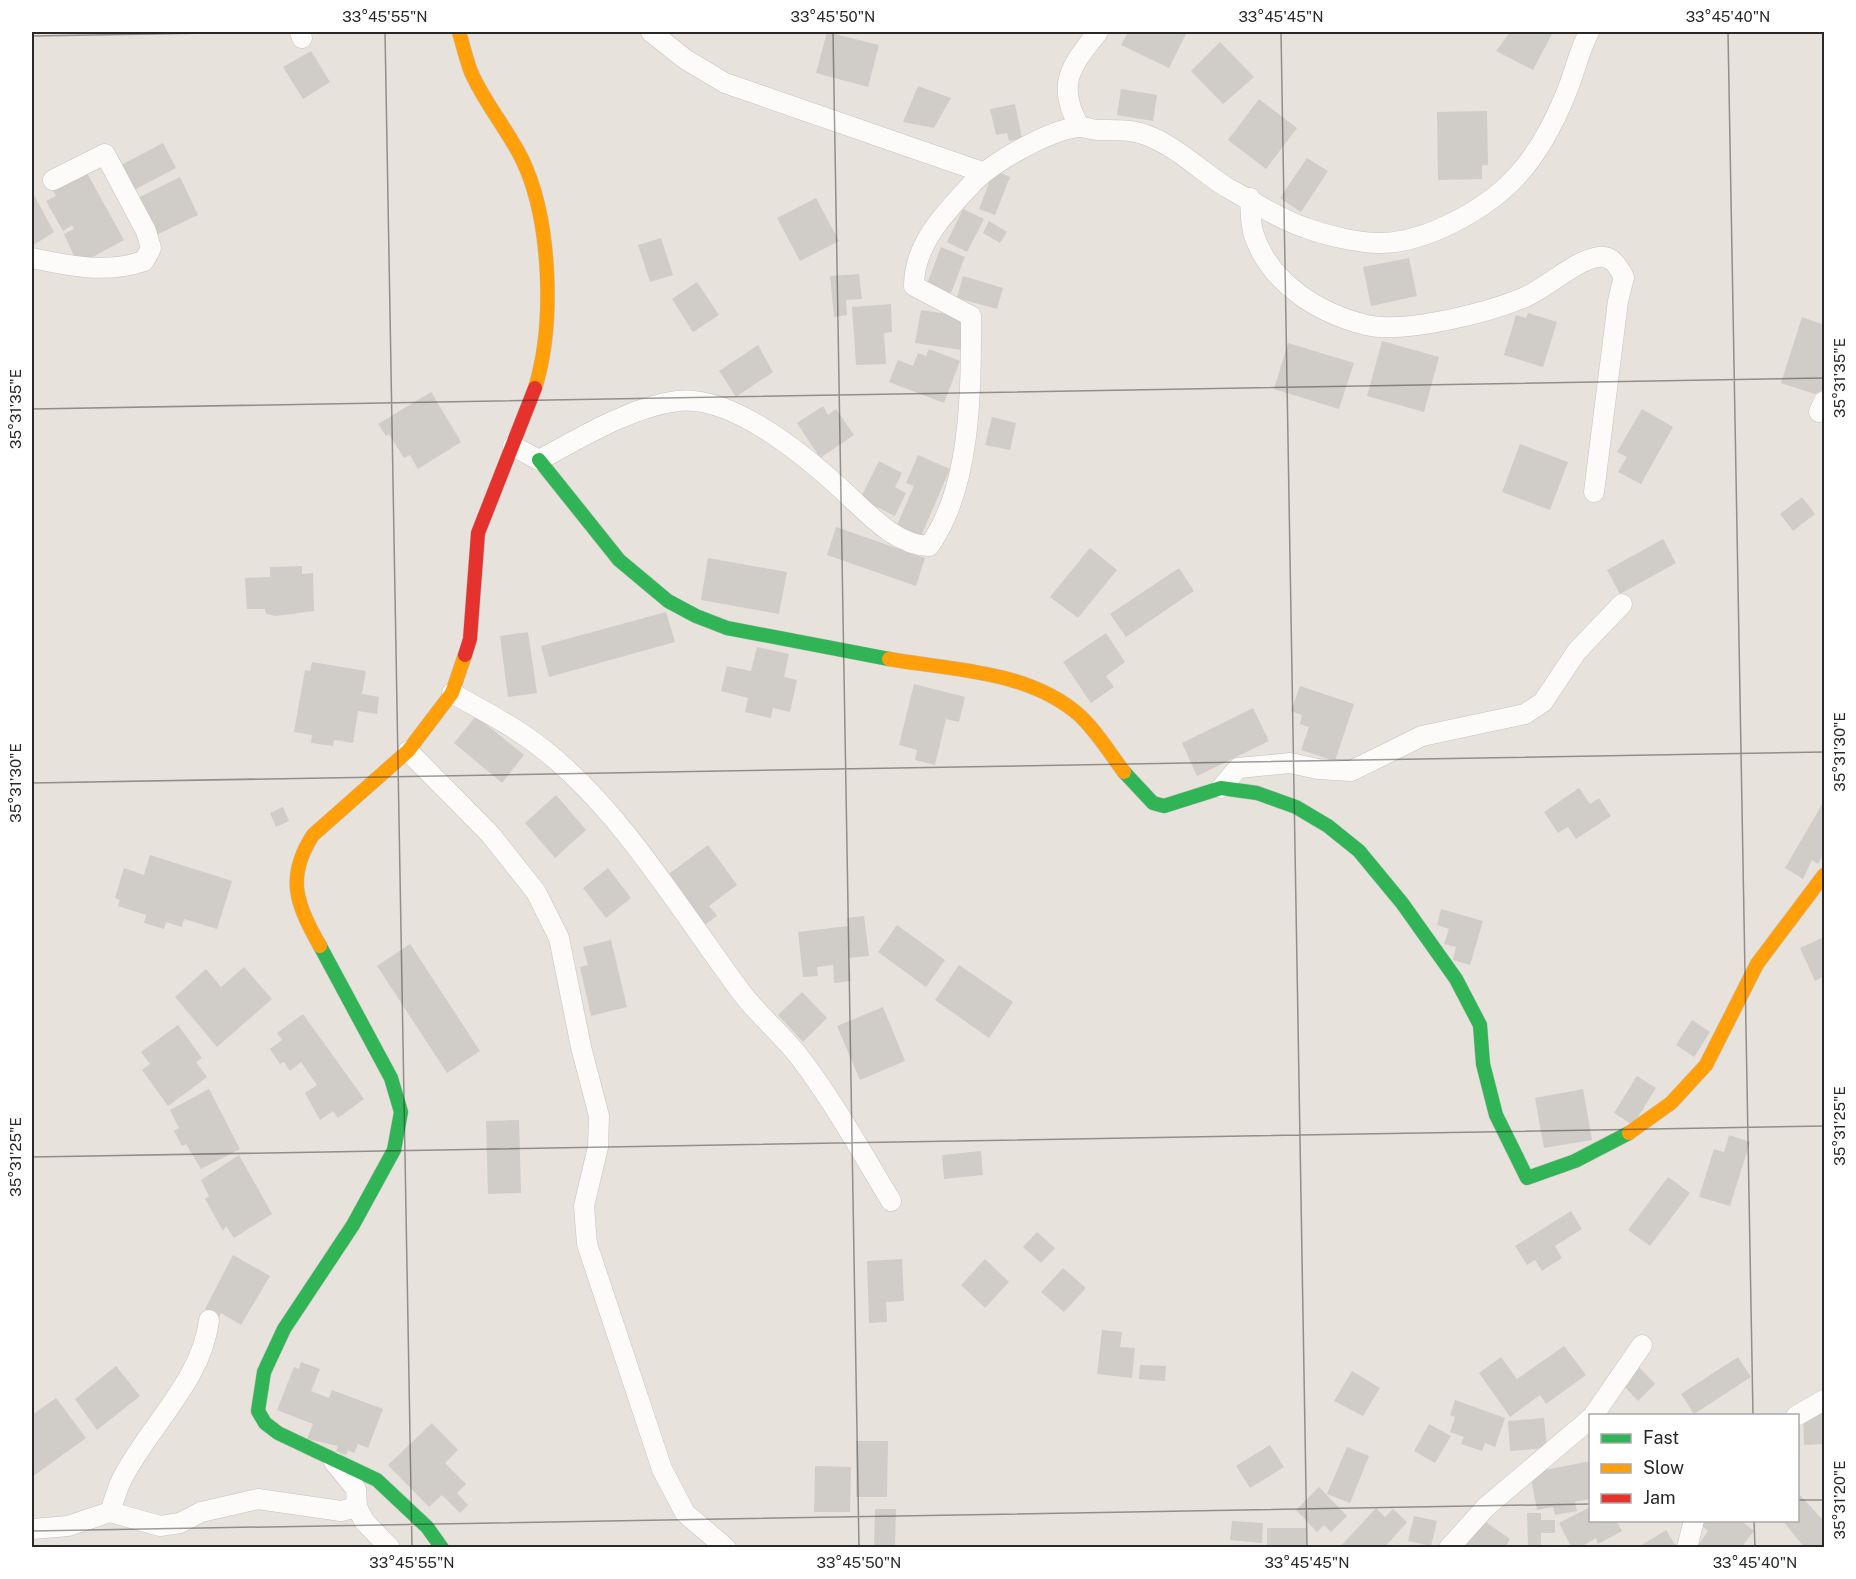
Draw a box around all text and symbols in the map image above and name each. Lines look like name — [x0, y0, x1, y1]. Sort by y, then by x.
text: 33°45'55"N — [342, 8, 428, 25]
text: 33°45'50"N — [791, 8, 875, 25]
text: 33°45'45"N — [1239, 8, 1323, 25]
text: 33°45'40"N — [1686, 8, 1770, 25]
text: 35°31'35"E — [1831, 338, 1848, 418]
text: 35°31'35"E — [7, 369, 24, 449]
text: 35°31'30"E — [1831, 712, 1848, 792]
text: 35°31'30"E — [7, 743, 24, 823]
text: 35°31'25"E — [1831, 1086, 1848, 1166]
text: 35°31'25"E — [7, 1117, 24, 1197]
legend — [1589, 1414, 1799, 1522]
text: Fast — [1643, 1427, 1679, 1448]
text: Slow — [1643, 1457, 1684, 1478]
text: 35°31'20"E — [1831, 1460, 1848, 1540]
text: Jam — [1643, 1487, 1676, 1508]
text: 33°45'55"N — [369, 1554, 455, 1571]
text: 33°45'50"N — [817, 1554, 901, 1571]
text: 33°45'45"N — [1265, 1554, 1349, 1571]
text: 33°45'40"N — [1713, 1554, 1797, 1571]

